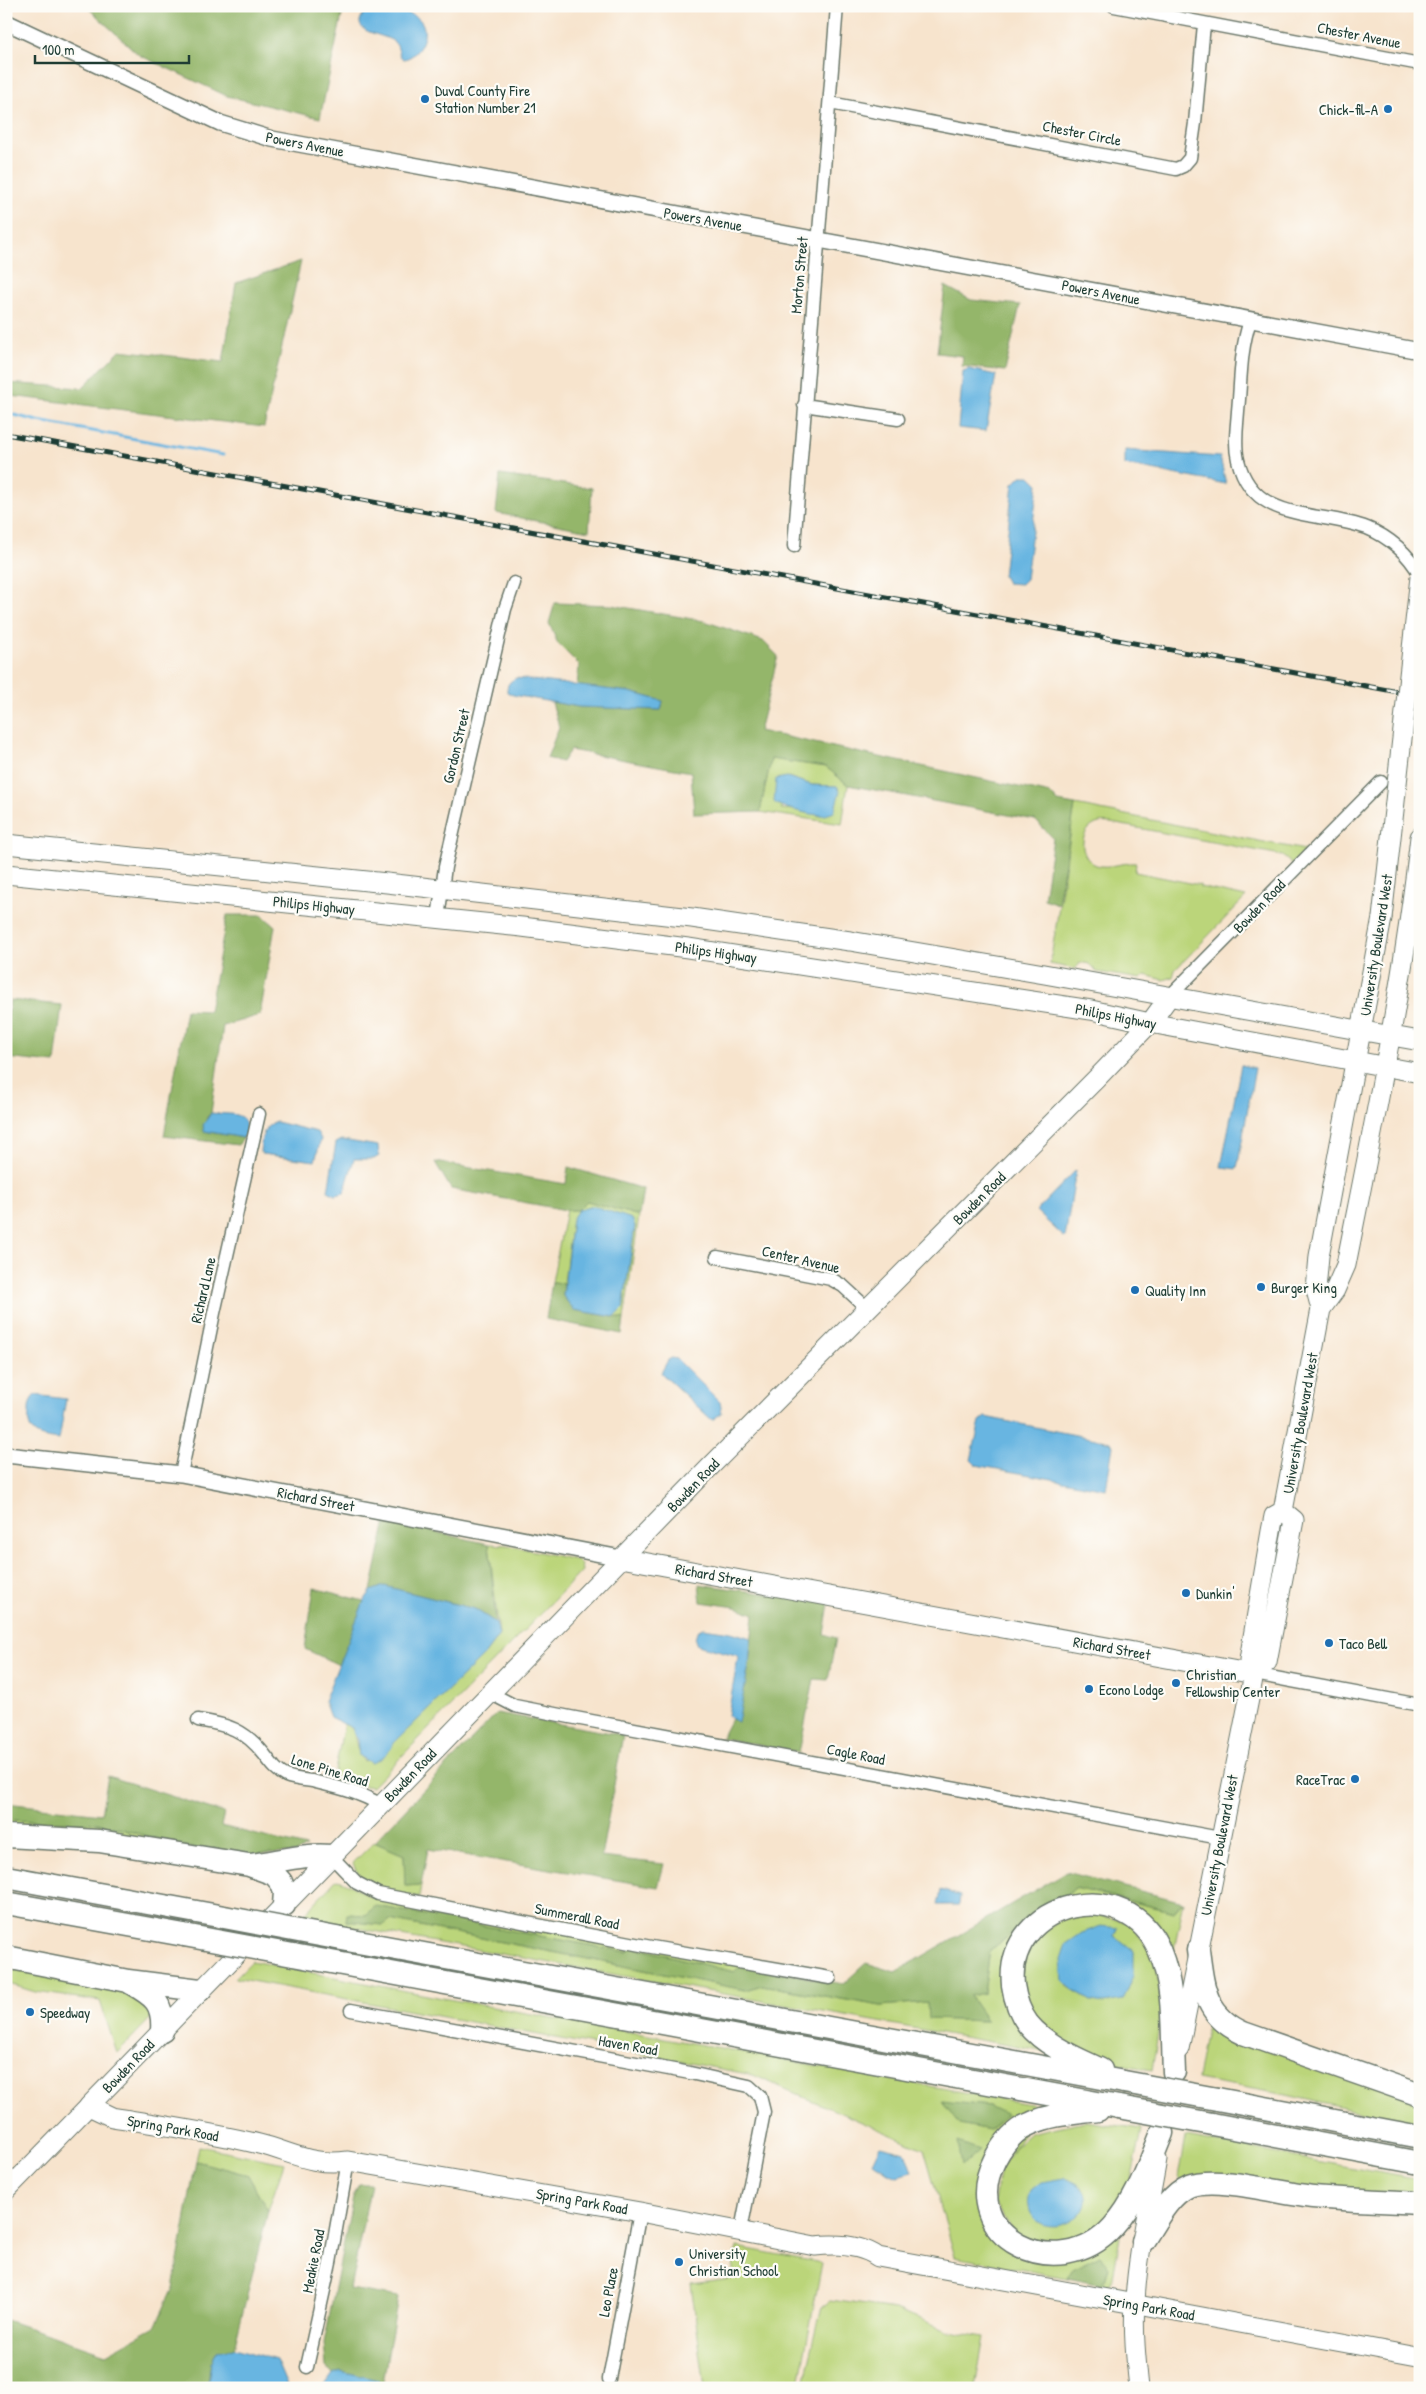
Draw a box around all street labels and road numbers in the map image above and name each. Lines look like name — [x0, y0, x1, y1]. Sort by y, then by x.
street label: Chester Avenue — [1315, 17, 1403, 53]
street label: Chester Circle — [1041, 115, 1123, 151]
street label: Powers Avenue — [264, 126, 346, 162]
street label: Powers Avenue — [662, 202, 744, 236]
street label: Morton Street — [785, 235, 813, 314]
street label: Powers Avenue — [1060, 274, 1142, 310]
street label: Gordon Street — [437, 706, 475, 785]
street label: University Boulevard West — [1354, 872, 1398, 1017]
street label: Bowden Road — [1228, 874, 1290, 937]
street label: Philips Highway — [272, 890, 356, 920]
street label: Philips Highway — [674, 936, 758, 968]
street label: Philips Highway — [1074, 998, 1158, 1034]
street label: Bowden Road — [948, 1167, 1010, 1229]
street label: Center Avenue — [760, 1240, 842, 1278]
street label: Richard Lane — [185, 1255, 221, 1325]
street label: University Boulevard West — [1277, 1350, 1323, 1495]
street label: Bowden Road — [662, 1453, 724, 1516]
street label: Richard Street — [276, 1481, 357, 1517]
street label: Richard Street — [674, 1558, 755, 1592]
street label: Richard Street — [1072, 1631, 1153, 1665]
street label: Cagle Road — [825, 1738, 887, 1770]
street label: Bowden Road — [379, 1743, 441, 1806]
street label: Lone Pine Road — [289, 1748, 371, 1792]
street label: University Boulevard West — [1195, 1772, 1243, 1917]
street label: Summerall Road — [533, 1898, 621, 1934]
street label: Haven Road — [597, 2029, 659, 2061]
street label: Bowden Road — [97, 2034, 159, 2097]
street label: Spring Park Road — [126, 2110, 221, 2146]
street label: Spring Park Road — [535, 2183, 630, 2219]
street label: Meakie Road — [297, 2227, 329, 2295]
street label: Leo Place — [593, 2265, 623, 2319]
street label: Spring Park Road — [1102, 2289, 1197, 2325]

